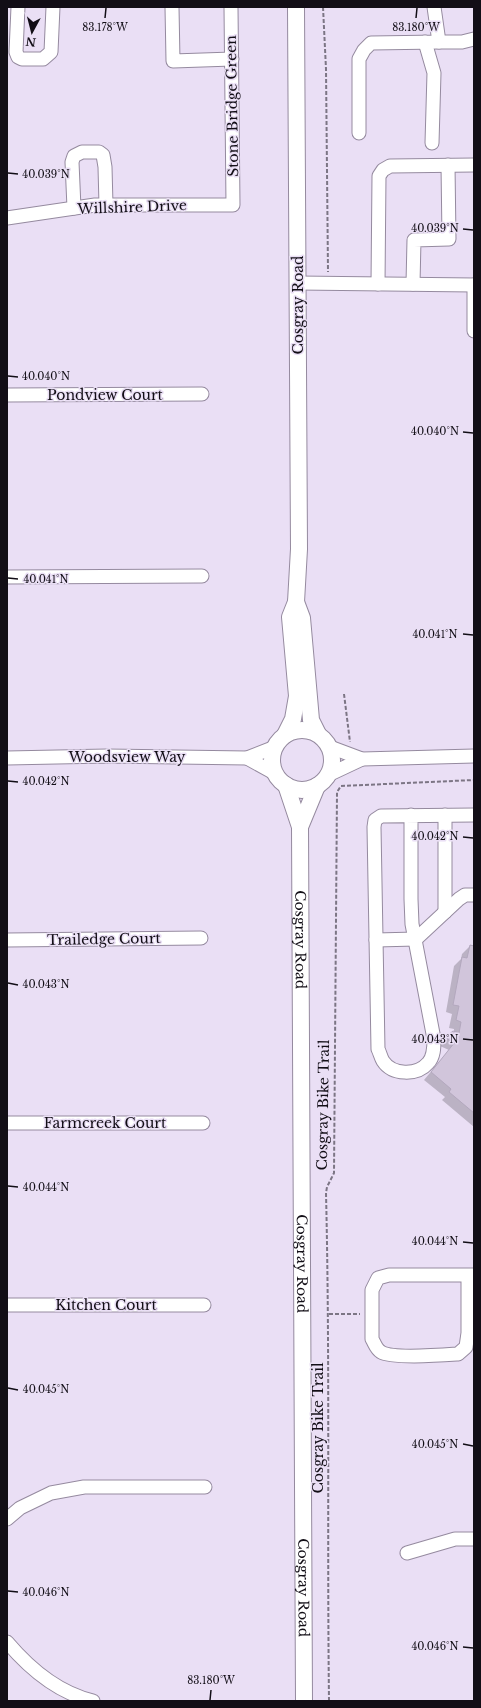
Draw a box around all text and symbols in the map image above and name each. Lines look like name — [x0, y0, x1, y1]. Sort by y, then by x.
north arrow — [12, 12, 52, 52]
text: 83.178°W — [82, 21, 128, 34]
text: 83.180°W — [392, 21, 440, 34]
text: N — [24, 34, 37, 50]
street label: Stone Bridge Green — [222, 35, 242, 177]
text: 40.039°N — [22, 168, 70, 181]
street label: Willshire Drive — [76, 196, 187, 218]
text: 40.039°N — [411, 222, 459, 235]
street label: Cosgray Road — [289, 255, 307, 355]
text: 40.040°N — [22, 370, 70, 383]
street label: Pondview Court — [47, 386, 164, 404]
text: 40.040°N — [411, 425, 459, 438]
text: 40.041°N — [23, 573, 69, 586]
text: 40.041°N — [412, 628, 458, 641]
street label: Woodsview Way — [67, 748, 186, 766]
text: 40.042°N — [23, 775, 69, 788]
text: 40.042°N — [412, 830, 458, 843]
street label: Cosgray Road — [291, 890, 310, 990]
street label: Trailedge Court — [47, 929, 162, 949]
text: 40.043°N — [23, 978, 69, 991]
text: 40.043°N — [412, 1033, 458, 1046]
street label: Cosgray Bike Trail — [313, 1039, 333, 1171]
street label: Farmcreek Court — [44, 1114, 167, 1132]
text: 40.044°N — [23, 1181, 69, 1194]
street label: Cosgray Road — [293, 1214, 311, 1314]
text: 40.044°N — [412, 1235, 458, 1248]
street label: Kitchen Court — [55, 1296, 157, 1314]
street label: Cosgray Bike Trail — [309, 1362, 327, 1494]
text: 40.045°N — [23, 1383, 69, 1396]
text: 40.045°N — [412, 1438, 458, 1451]
street label: Cosgray Road — [294, 1538, 313, 1638]
text: 40.046°N — [22, 1586, 70, 1599]
text: 40.046°N — [411, 1640, 459, 1653]
text: 83.180°W — [187, 1674, 235, 1687]

